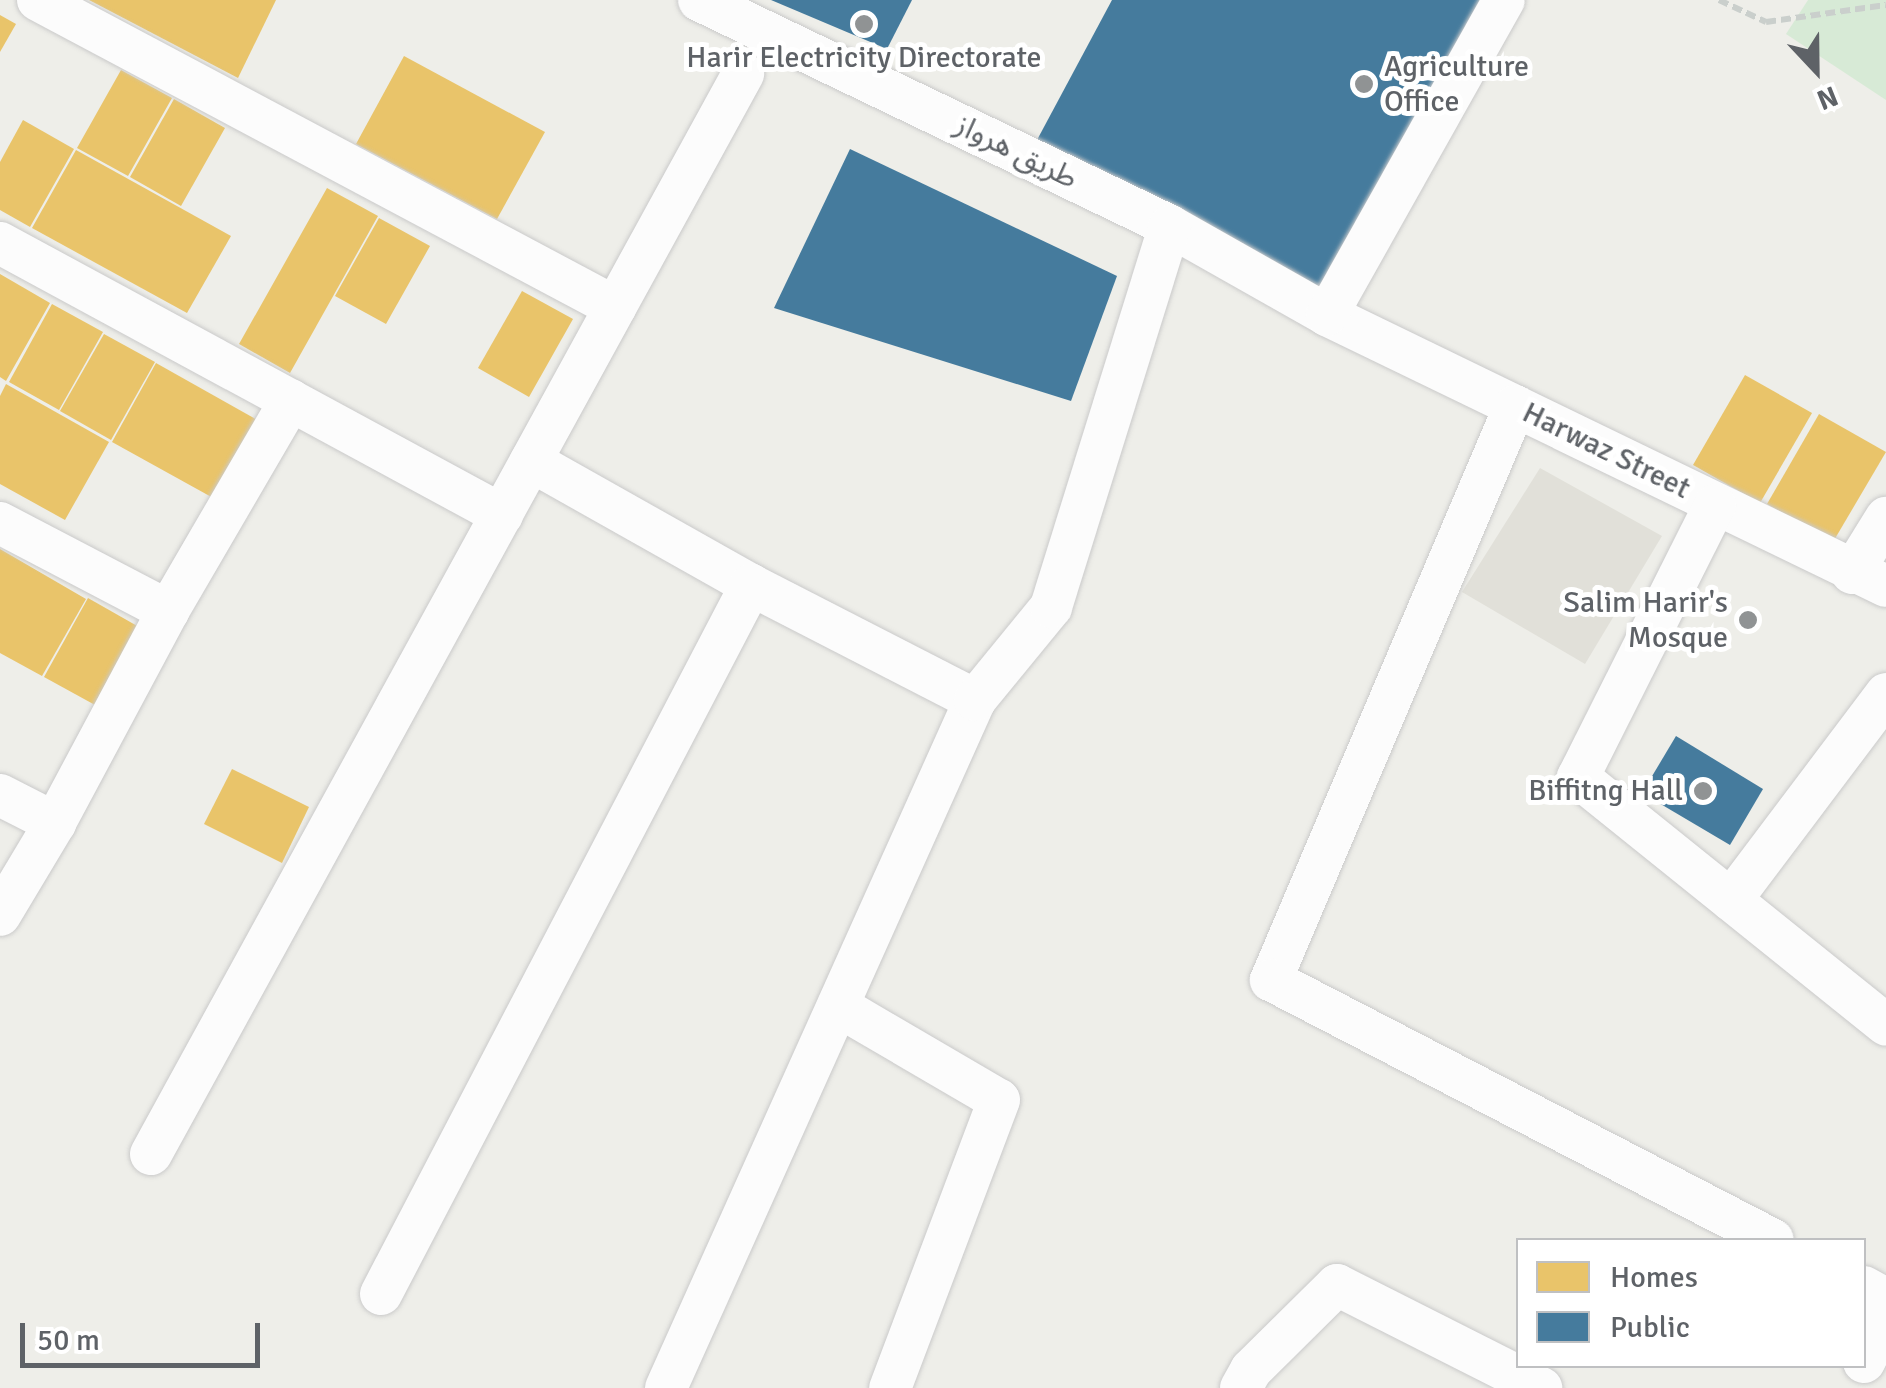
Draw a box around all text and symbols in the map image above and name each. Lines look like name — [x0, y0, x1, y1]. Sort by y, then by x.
marker: Harir Electricity Directorate — [853, 13, 875, 35]
north arrow — [1766, 20, 1866, 120]
place label: Harir Electricity Directorate — [686, 40, 1042, 76]
place label: Agriculture Office — [1384, 49, 1529, 120]
marker: Agriculture Office — [1353, 73, 1375, 95]
text: N — [1812, 78, 1843, 117]
street label: طريق هرواز — [949, 107, 1083, 197]
street label: Harwaz Street — [1516, 395, 1696, 507]
place label: Salim Harir's Mosque — [1563, 585, 1728, 656]
marker: Salim Harir's Mosque — [1737, 609, 1759, 631]
place label: Biffitng Hall — [1528, 773, 1683, 809]
marker: Biffitng Hall — [1692, 780, 1714, 802]
legend — [1516, 1238, 1866, 1368]
text: Homes — [1610, 1259, 1698, 1296]
scale bar — [25, 1303, 265, 1365]
text: Public — [1610, 1309, 1690, 1346]
text: 50 m — [37, 1322, 100, 1359]

